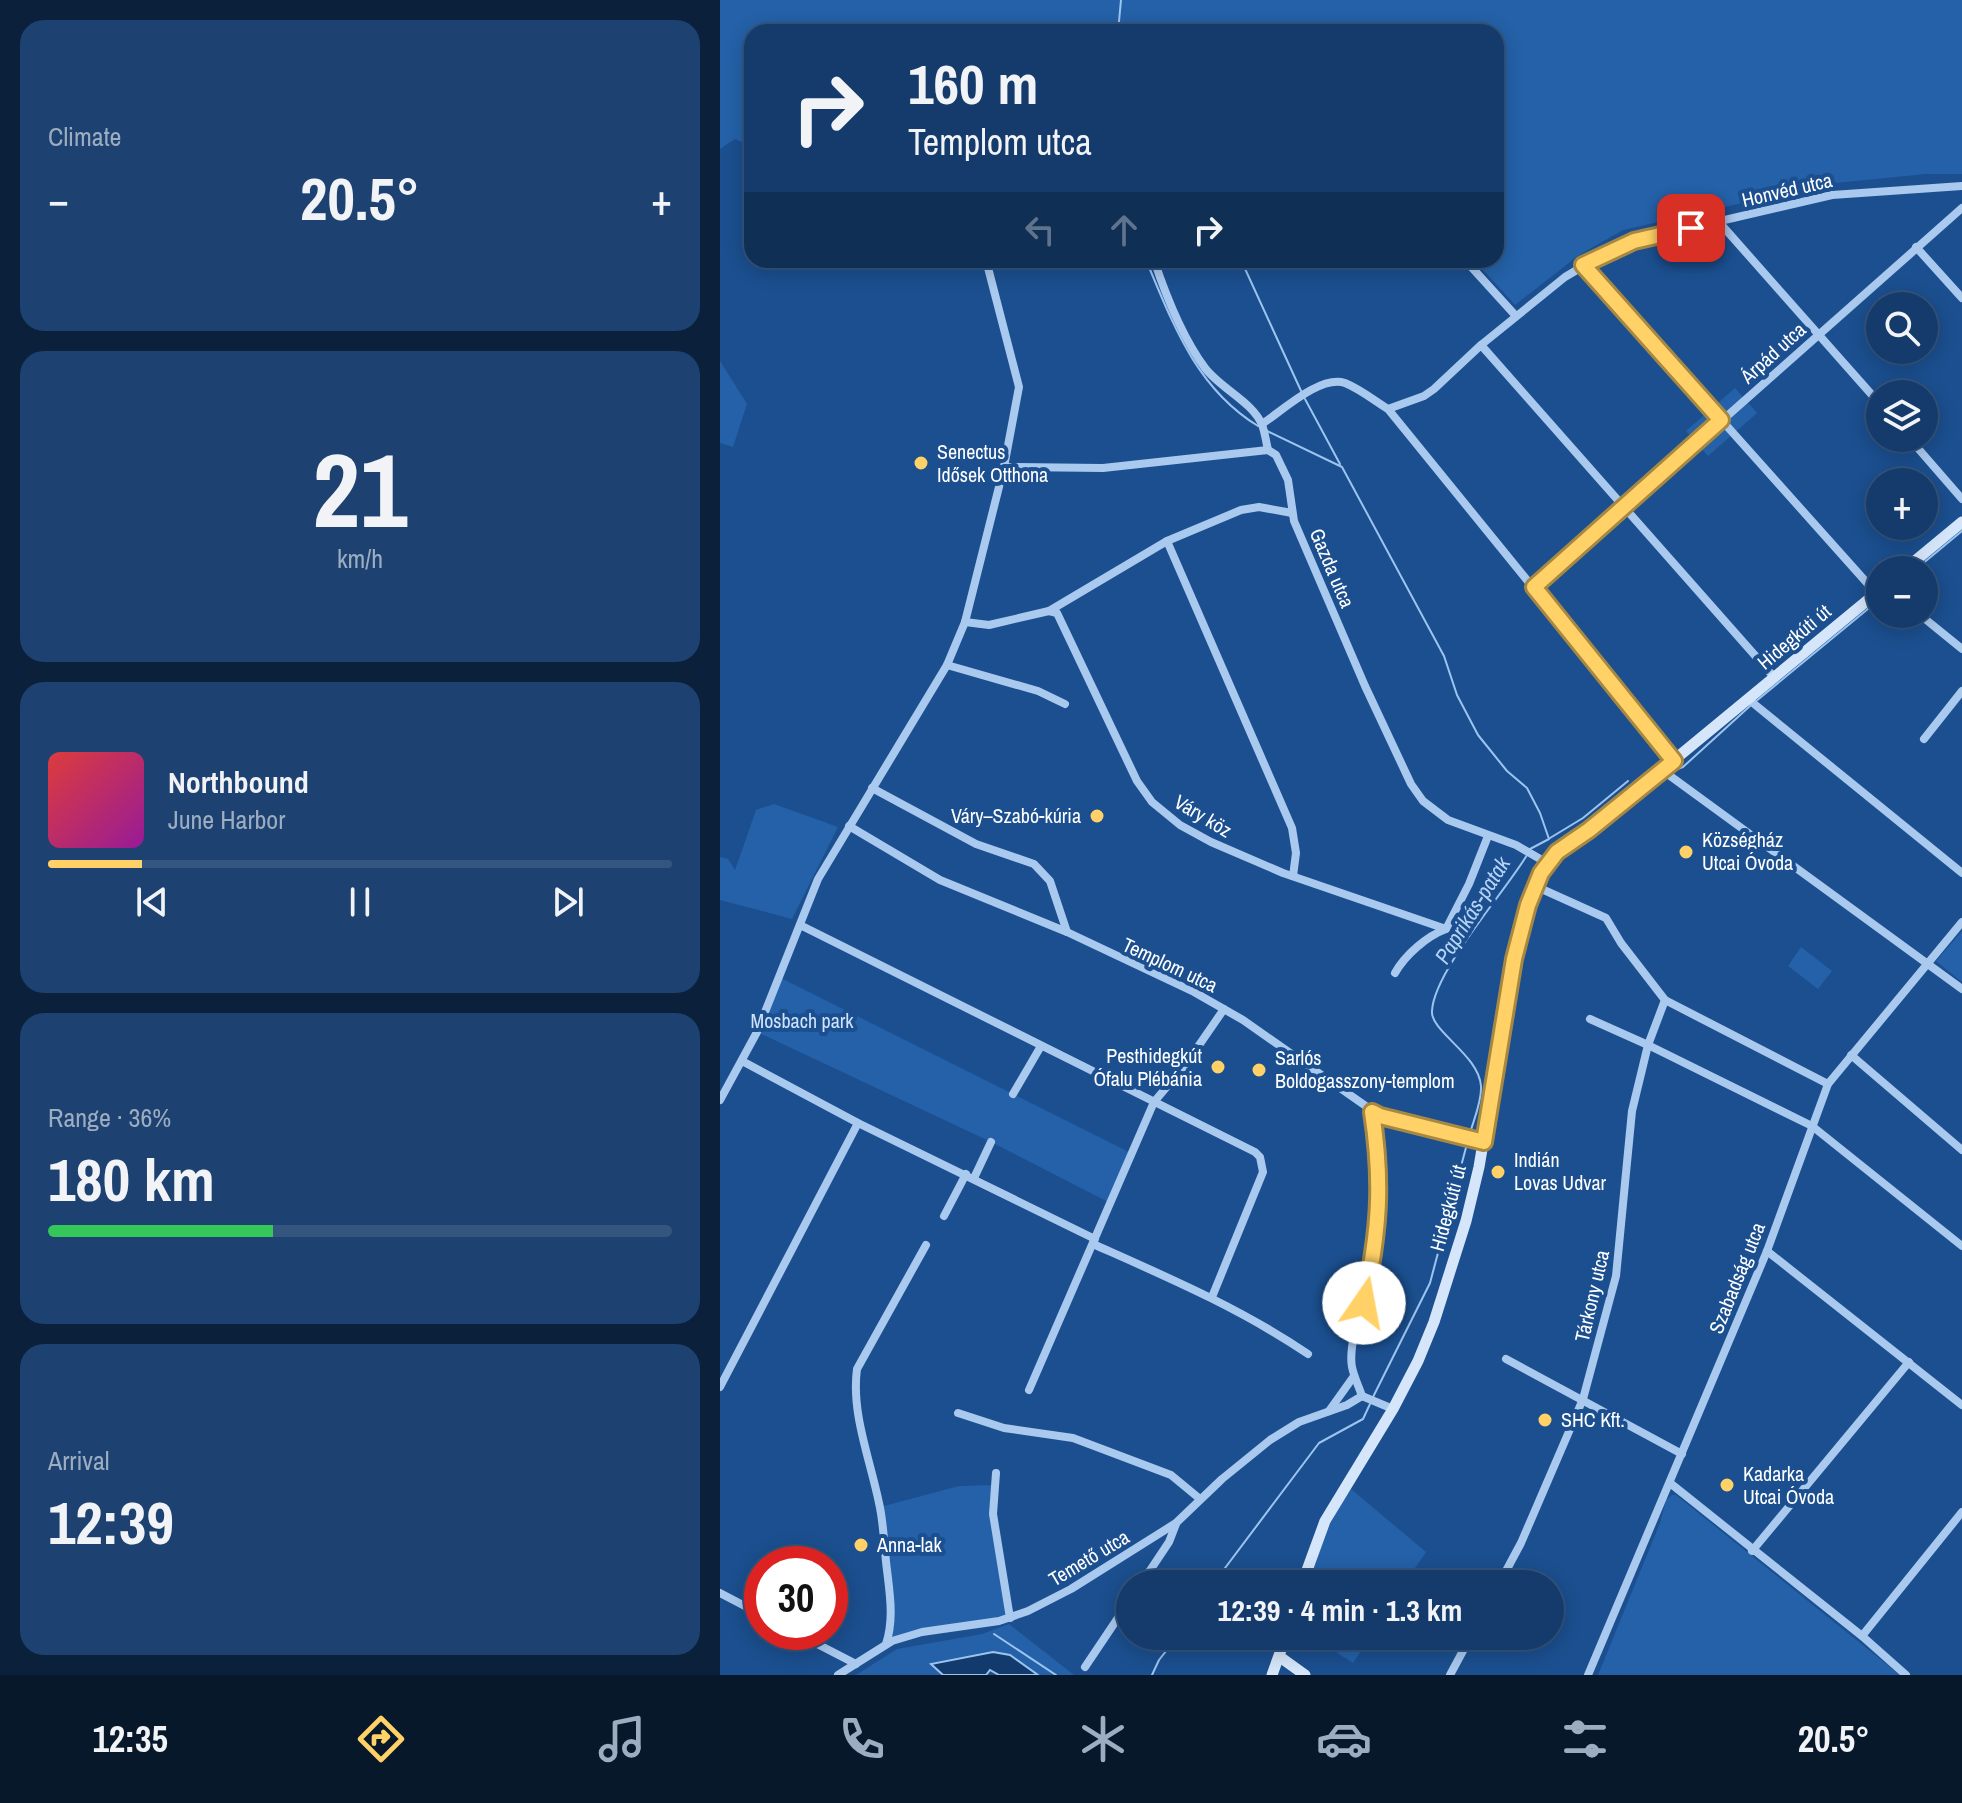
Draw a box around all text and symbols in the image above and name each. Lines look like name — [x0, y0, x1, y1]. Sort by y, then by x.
text: 160 m — [908, 46, 1038, 121]
icon: right — [776, 56, 880, 160]
text: Templom utca — [908, 118, 1092, 166]
text: Climate — [48, 119, 121, 154]
text: 20.5° — [300, 158, 420, 239]
street label: Honvéd utca — [1739, 166, 1835, 213]
text: − — [48, 169, 69, 229]
text: + — [651, 169, 672, 229]
pin — [1657, 194, 1725, 262]
icon: arrive — [1669, 206, 1713, 250]
icon: left — [1018, 208, 1062, 252]
icon: ahead — [1102, 208, 1146, 252]
icon: right — [1186, 208, 1230, 252]
map controls — [1866, 292, 1938, 628]
button: search — [1866, 292, 1938, 364]
street label: Árpád utca — [1733, 316, 1811, 390]
button: layers — [1866, 380, 1938, 452]
text: 21 — [313, 419, 407, 559]
place label: Senectus Idősek Otthona — [937, 438, 1048, 488]
marker: Senectus Idősek Otthona — [912, 454, 930, 472]
button: + — [1866, 468, 1938, 540]
street label: Gazda utca — [1304, 524, 1361, 612]
text: km/h — [337, 541, 383, 576]
button: − — [1866, 556, 1938, 628]
street label: Hidegkúti út — [1751, 598, 1837, 675]
text: Northbound — [168, 762, 309, 802]
street label: Váry köz — [1169, 788, 1237, 843]
text: June Harbor — [168, 802, 285, 837]
place label: Váry–Szabó-kúria — [951, 802, 1081, 829]
marker: Váry–Szabó-kúria — [1088, 807, 1106, 825]
place label: Községház Utcai Óvoda — [1702, 826, 1793, 876]
marker: Községház Utcai Óvoda — [1677, 843, 1695, 861]
water label: Paprikás-patak — [1427, 850, 1517, 969]
icon: previous — [130, 880, 174, 924]
icon: pause — [338, 880, 382, 924]
icon: next — [546, 880, 590, 924]
street label: Templom utca — [1118, 931, 1222, 998]
park label: Mosbach park — [751, 1007, 854, 1034]
place label: Pesthidegkút Ófalu Plébánia — [1094, 1042, 1202, 1092]
place label: Sarlós Boldogasszony-templom — [1275, 1044, 1455, 1094]
marker: Pesthidegkút Ófalu Plébánia — [1209, 1058, 1227, 1076]
marker: Sarlós Boldogasszony-templom — [1250, 1061, 1268, 1079]
text: Range · 36% — [48, 1100, 171, 1135]
text: 180 km — [48, 1139, 215, 1220]
place label: Indián Lovas Udvar — [1514, 1146, 1607, 1196]
street label: Hidegkúti út — [1423, 1161, 1472, 1254]
marker: Indián Lovas Udvar — [1489, 1163, 1507, 1181]
street label: Szabadság utca — [1702, 1218, 1771, 1337]
street label: Tárkony utca — [1568, 1247, 1615, 1344]
position arrow — [1322, 1261, 1406, 1345]
place label: SHC Kft. — [1561, 1406, 1625, 1433]
marker: SHC Kft. — [1536, 1411, 1554, 1429]
text: Arrival — [48, 1443, 110, 1478]
place label: Kadarka Utcai Óvoda — [1743, 1460, 1834, 1510]
marker: Kadarka Utcai Óvoda — [1718, 1476, 1736, 1494]
text: 12:39 — [48, 1482, 174, 1563]
street label: Temető utca — [1043, 1523, 1134, 1592]
place label: Anna-lak — [876, 1531, 943, 1558]
marker: Anna-lak — [852, 1536, 870, 1554]
speed limit sign: 30 — [744, 1546, 848, 1650]
text: 12:39 · 4 min · 1.3 km — [1218, 1590, 1462, 1630]
icon: directions — [353, 1711, 409, 1767]
icon: music — [594, 1711, 650, 1767]
icon: phone — [834, 1711, 890, 1767]
icon: climate — [1075, 1711, 1131, 1767]
icon: car — [1316, 1711, 1372, 1767]
icon: filters — [1557, 1711, 1613, 1767]
text: 12:35 — [92, 1715, 168, 1763]
text: 20.5° — [1798, 1715, 1870, 1763]

